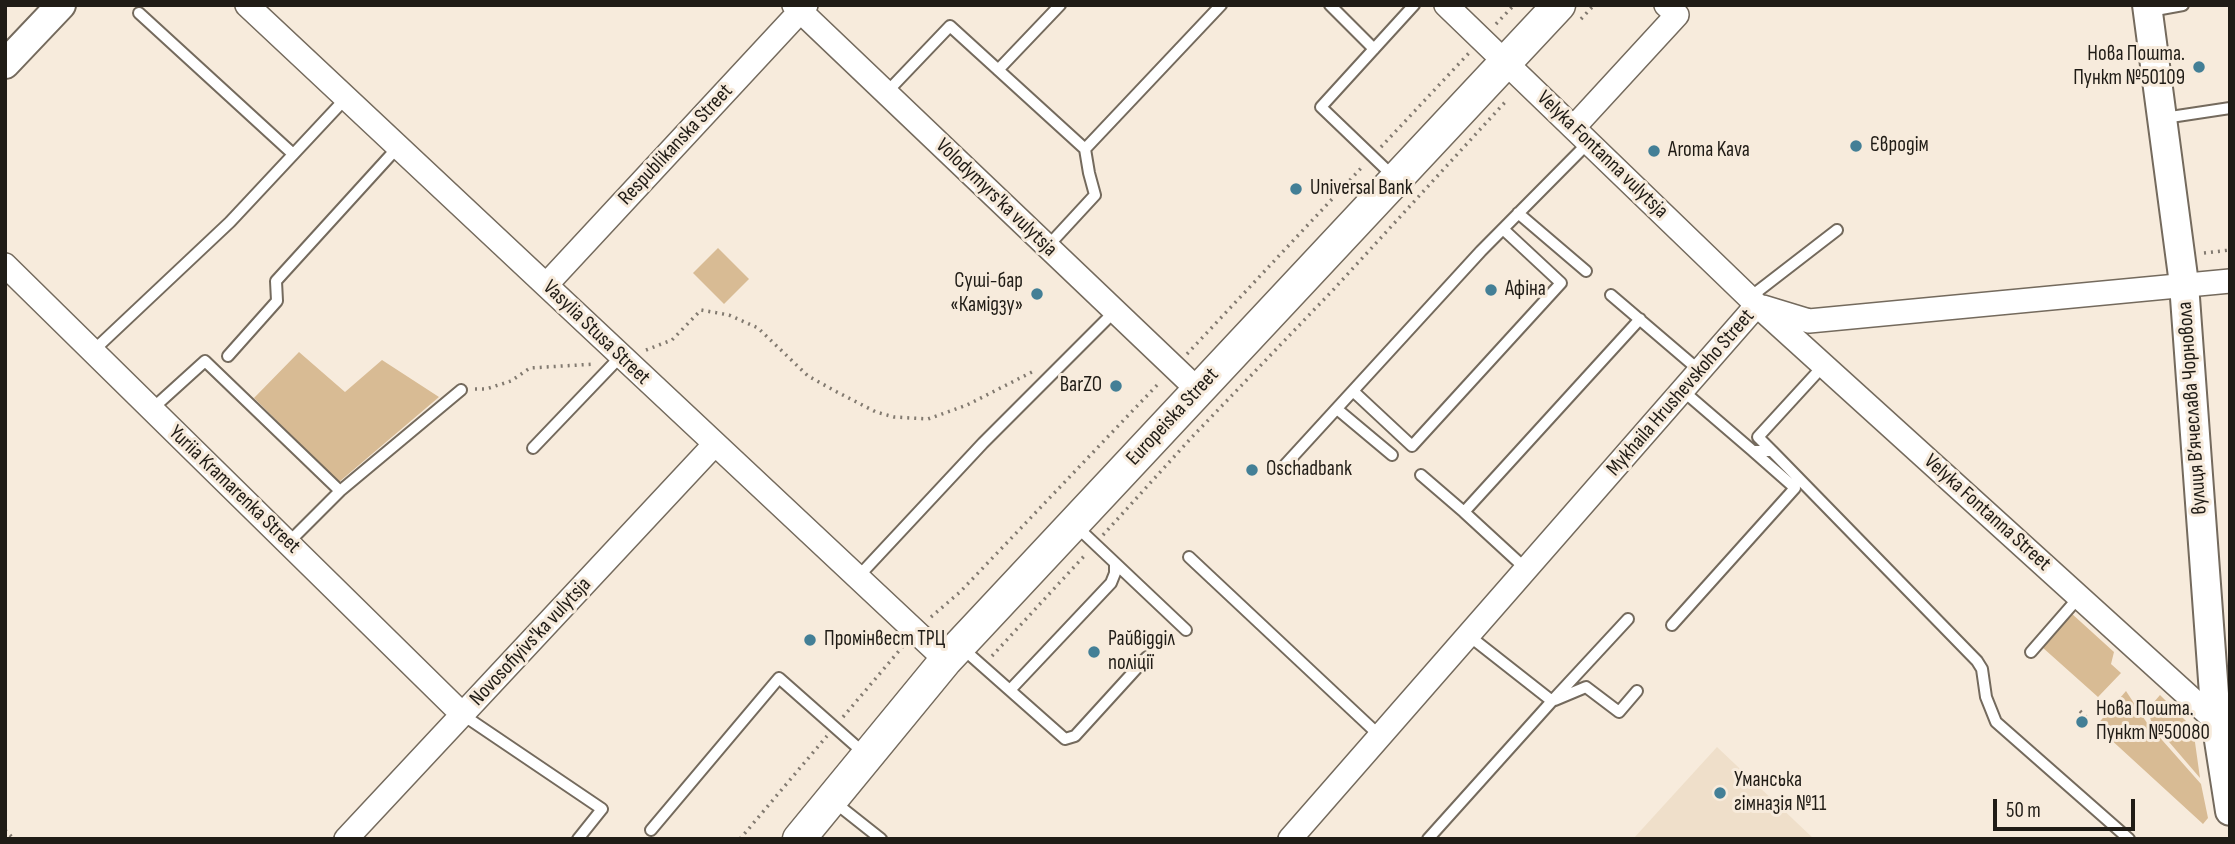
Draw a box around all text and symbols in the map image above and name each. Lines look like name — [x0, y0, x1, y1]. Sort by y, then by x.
place label: Нова Пошта. Пункт №50109 — [2073, 42, 2185, 92]
marker: Нова Пошта. Пункт №50109 — [2191, 59, 2207, 75]
street label: Respublikanska Street — [614, 79, 738, 211]
street label: Velyka Fontanna vulytsja — [1531, 86, 1673, 224]
place label: Євродім — [1870, 133, 1929, 159]
street label: Volodymyrs'ka vulytsja — [930, 134, 1062, 262]
place label: Aroma Kava — [1668, 138, 1750, 164]
marker: Євродім — [1848, 138, 1864, 154]
marker: Aroma Kava — [1646, 143, 1662, 159]
place label: Universal Bank — [1310, 176, 1413, 202]
marker: Universal Bank — [1288, 181, 1304, 197]
place label: Суші-бар «Камідзу» — [950, 269, 1023, 319]
street label: Vasylia Stusa Street — [537, 275, 655, 391]
place label: Афіна — [1505, 277, 1546, 303]
marker: Афіна — [1483, 282, 1499, 298]
marker: Суші-бар «Камідзу» — [1029, 286, 1045, 302]
street label: вулиця В’ячеслава Чорновола — [2173, 301, 2213, 515]
street label: Mykhaila Hrushevskoho Street — [1602, 304, 1760, 482]
street label: Europeiska Street — [1121, 363, 1225, 471]
place label: BarZO — [1060, 373, 1102, 399]
marker: BarZO — [1108, 378, 1124, 394]
street label: Yuriia Kramarenka Street — [163, 421, 305, 559]
street label: Velyka Fontanna Street — [1918, 449, 2056, 577]
place label: Oschadbank — [1266, 457, 1352, 483]
marker: Oschadbank — [1244, 462, 1260, 478]
street label: Novosofiyivs'ka vulytsja — [465, 573, 597, 711]
place label: Промінвест ТРЦ — [824, 627, 945, 653]
place label: Райвідділ поліції — [1108, 627, 1175, 677]
marker: Промінвест ТРЦ — [802, 632, 818, 648]
marker: Райвідділ поліції — [1086, 644, 1102, 660]
place label: Нова Пошта. Пункт №50080 — [2096, 697, 2210, 747]
marker: Нова Пошта. Пункт №50080 — [2074, 714, 2090, 730]
place label: Уманська гімназія №11 — [1734, 768, 1826, 818]
scale bar — [1997, 784, 2139, 828]
marker: Уманська гімназія №11 — [1712, 785, 1728, 801]
text: 50 m — [2006, 798, 2041, 823]

